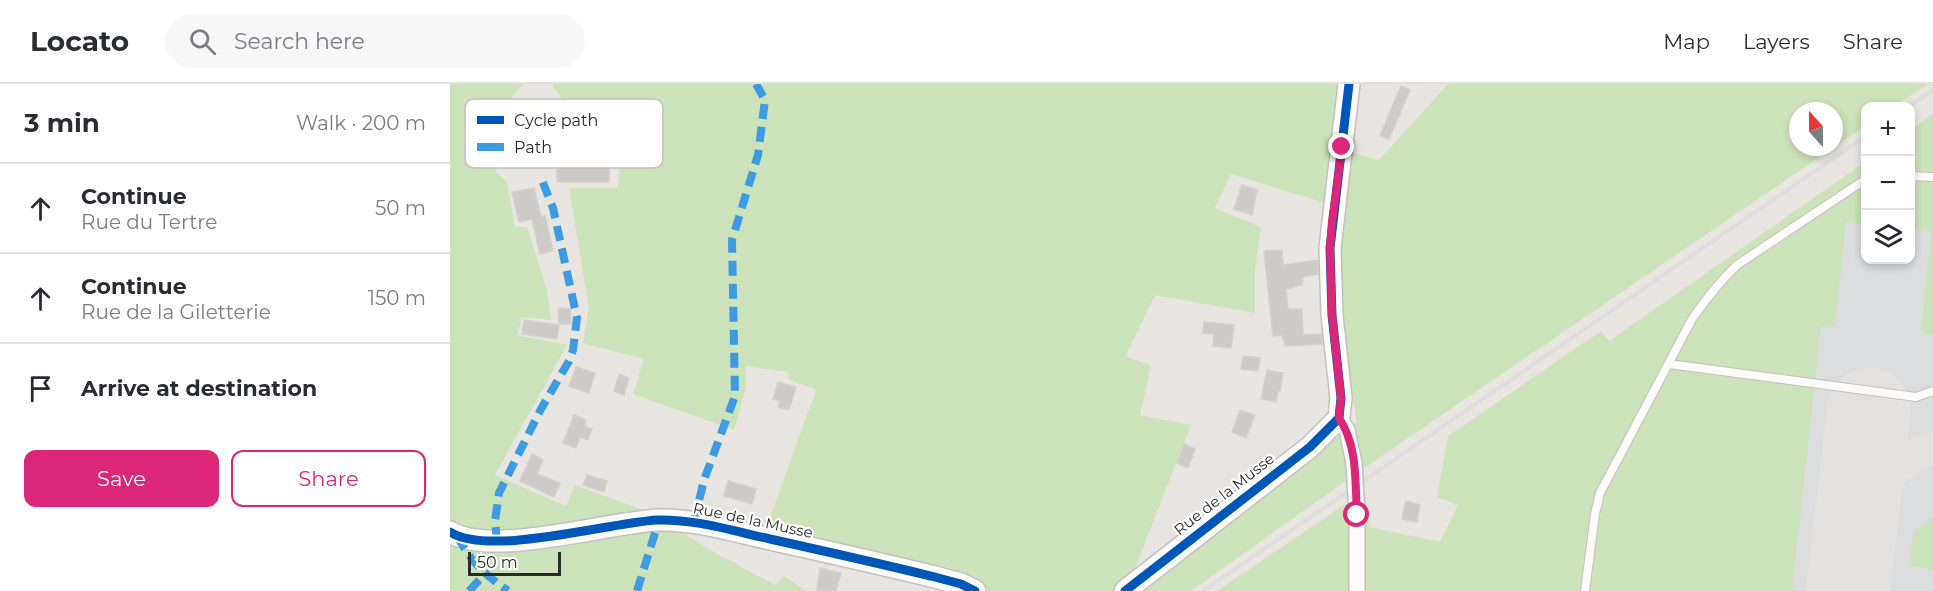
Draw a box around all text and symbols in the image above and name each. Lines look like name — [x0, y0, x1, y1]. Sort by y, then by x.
search box — [165, 14, 585, 68]
text: Locato — [30, 24, 129, 58]
icon: search — [186, 25, 219, 58]
text: Search here — [234, 28, 365, 55]
text: Map — [1663, 29, 1710, 54]
text: Layers — [1743, 29, 1810, 54]
text: Share — [1843, 29, 1903, 54]
legend — [465, 99, 663, 168]
north arrow — [1789, 102, 1843, 156]
map controls — [1861, 102, 1915, 264]
button: + — [1861, 102, 1915, 156]
text: 3 min — [24, 107, 100, 139]
text: Walk · 200 m — [296, 111, 426, 135]
text: Cycle path — [514, 111, 598, 130]
route end — [1328, 133, 1354, 159]
text: Path — [514, 138, 552, 157]
button: − — [1861, 156, 1915, 210]
text: Continue — [81, 183, 187, 210]
icon: ahead — [24, 192, 57, 225]
text: 50 m — [375, 196, 426, 220]
text: Rue du Tertre — [81, 210, 217, 234]
button: layers — [1861, 210, 1915, 264]
text: Continue — [81, 273, 187, 300]
icon: ahead — [24, 282, 57, 315]
text: 150 m — [368, 286, 426, 310]
text: Rue de la Giletterie — [81, 300, 271, 324]
icon: arrive — [24, 372, 57, 405]
text: Arrive at destination — [81, 375, 317, 402]
street label: Rue de la Musse — [1170, 449, 1278, 539]
button: Save — [24, 450, 219, 507]
button: Share — [231, 450, 426, 507]
street label: Rue de la Musse — [691, 498, 815, 542]
route start — [1343, 501, 1369, 527]
scale bar — [468, 549, 561, 576]
text: 50 m — [477, 553, 518, 572]

